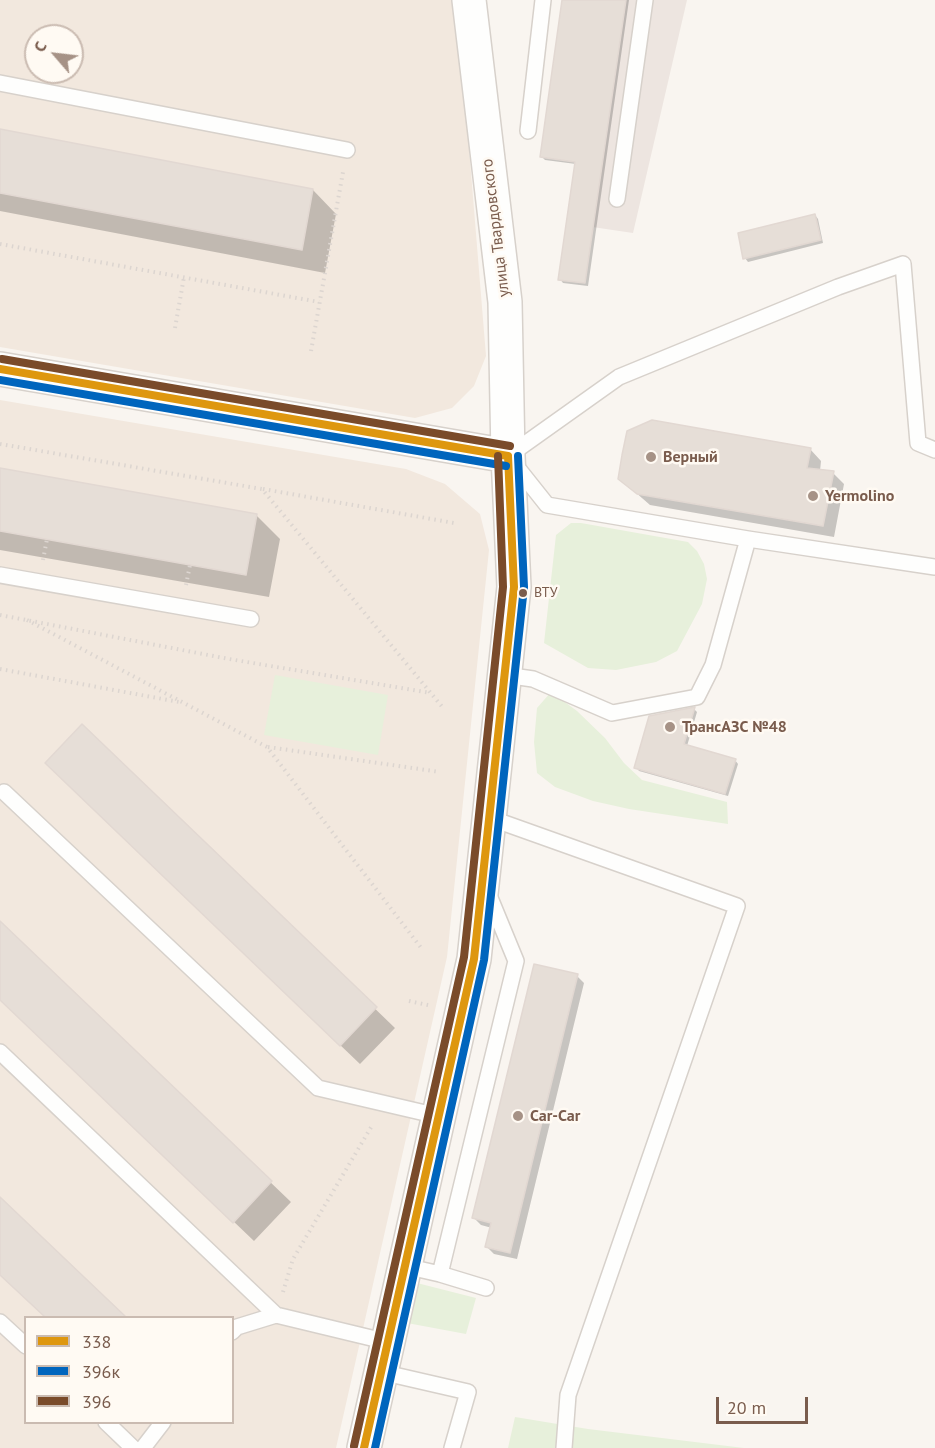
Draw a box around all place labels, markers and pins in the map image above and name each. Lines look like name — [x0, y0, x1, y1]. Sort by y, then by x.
place label: Верный — [663, 447, 718, 467]
marker: Верный — [644, 450, 658, 464]
place label: Yermolino — [825, 486, 894, 506]
marker: Yermolino — [806, 489, 820, 503]
place label: ВТУ — [534, 585, 557, 601]
marker: ВТУ — [517, 587, 529, 599]
place label: ТрансАЗС №48 — [682, 717, 787, 737]
marker: ТрансАЗС №48 — [663, 720, 677, 734]
place label: Car-Car — [530, 1106, 580, 1126]
marker: Car-Car — [511, 1109, 525, 1123]

